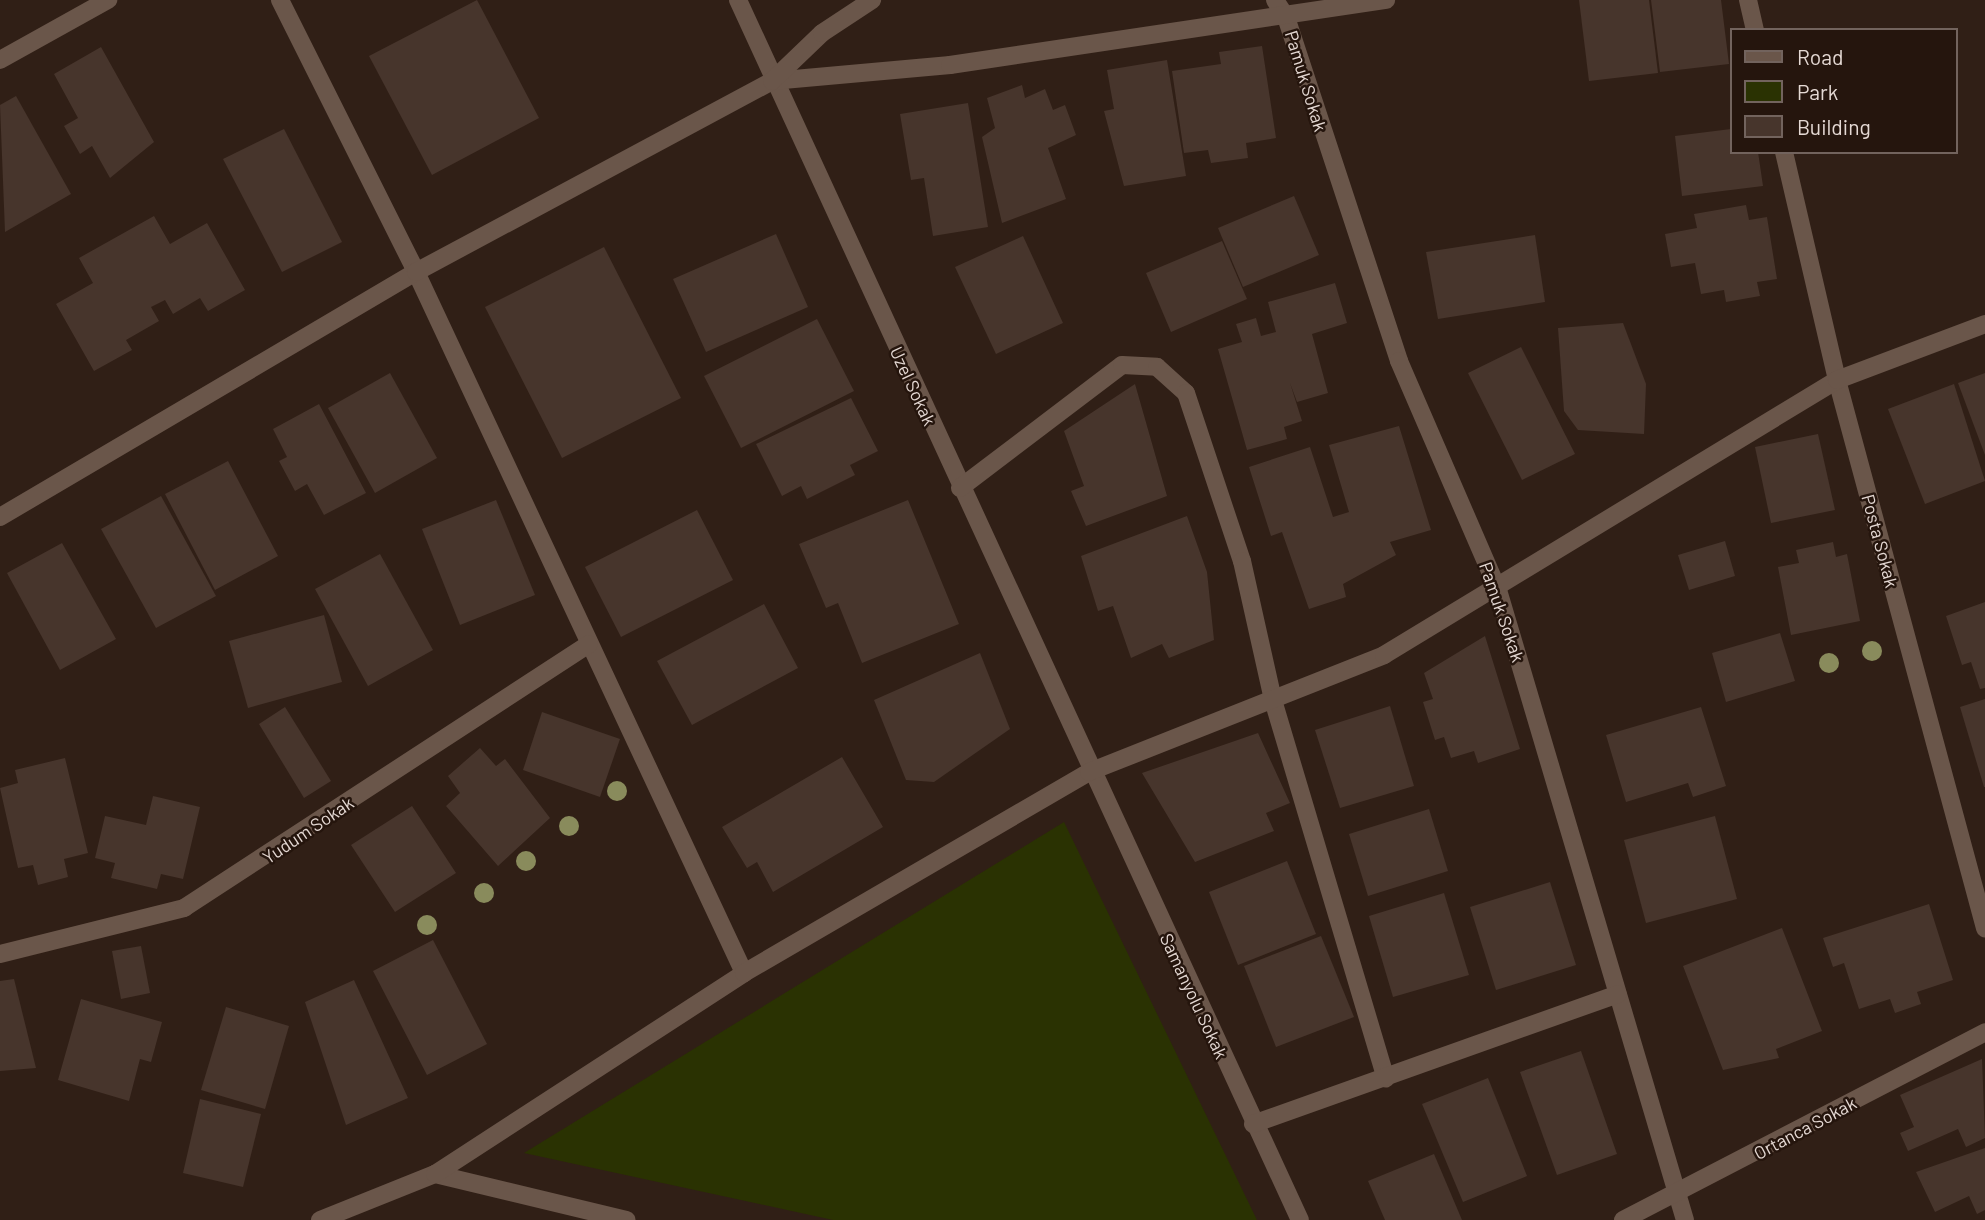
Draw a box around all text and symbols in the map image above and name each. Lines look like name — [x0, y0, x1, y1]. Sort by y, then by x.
street label: Pamuk Sokak — [1280, 28, 1332, 134]
legend — [1730, 28, 1957, 154]
text: Road — [1797, 44, 1843, 69]
text: Park — [1797, 79, 1838, 104]
text: Building — [1797, 114, 1871, 139]
street label: Uzel Sokak — [885, 343, 941, 429]
street label: Posta Sokak — [1857, 492, 1903, 590]
street label: Pamuk Sokak — [1475, 559, 1529, 665]
street label: Yudum Sokak — [259, 792, 357, 868]
street label: Samanyolu Sokak — [1155, 930, 1233, 1062]
street label: Ortanca Sokak — [1750, 1092, 1860, 1164]

